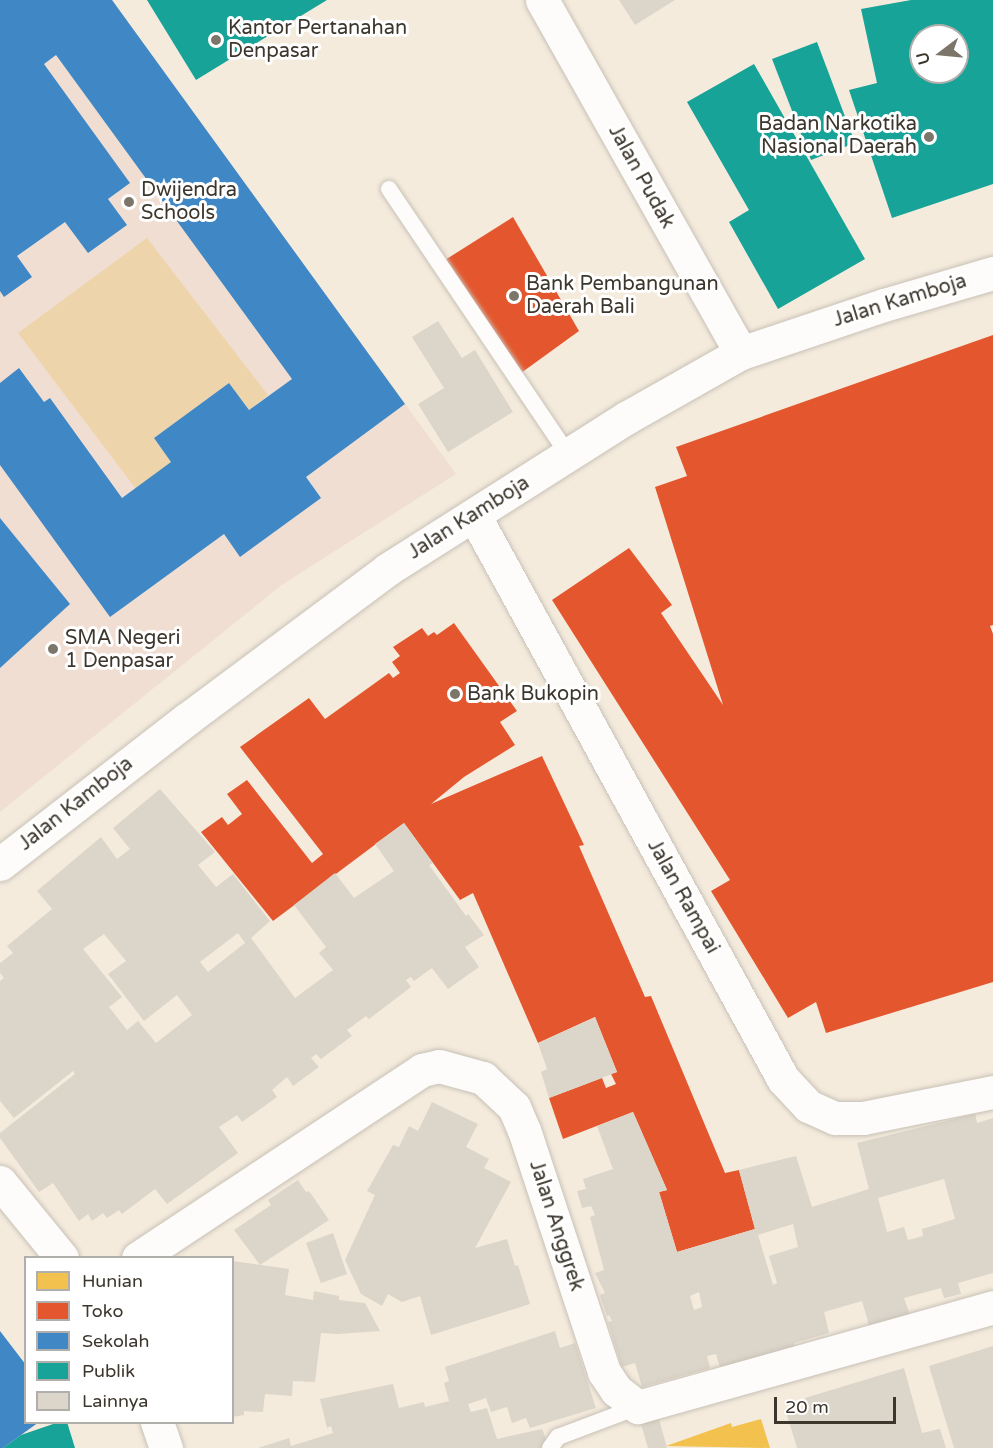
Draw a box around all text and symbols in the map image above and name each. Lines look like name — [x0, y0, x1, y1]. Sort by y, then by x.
place label: Kantor Pertanahan Denpasar — [228, 16, 407, 63]
north arrow — [909, 24, 969, 84]
marker: Kantor Pertanahan Denpasar — [209, 33, 223, 47]
text: U — [912, 50, 935, 67]
place label: Badan Narkotika Nasional Daerah — [758, 113, 917, 160]
street label: Jalan Pudak — [603, 121, 679, 233]
marker: Badan Narkotika Nasional Daerah — [922, 130, 936, 144]
place label: Dwijendra Schools — [141, 178, 237, 225]
marker: Dwijendra Schools — [122, 195, 136, 209]
street label: Jalan Kamboja — [830, 269, 970, 333]
place label: Bank Pembangunan Daerah Bali — [526, 272, 719, 319]
marker: Bank Pembangunan Daerah Bali — [507, 289, 521, 303]
street label: Jalan Kamboja — [404, 471, 534, 565]
place label: SMA Negeri 1 Denpasar — [65, 626, 180, 673]
marker: SMA Negeri 1 Denpasar — [46, 642, 60, 656]
place label: Bank Bukopin — [467, 682, 599, 706]
marker: Bank Bukopin — [448, 687, 462, 701]
street label: Jalan Kamboja — [14, 752, 138, 856]
street label: Jalan Rampai — [642, 836, 724, 958]
street label: Jalan Anggrek — [524, 1158, 588, 1294]
legend — [24, 1256, 234, 1424]
text: Hunian — [82, 1270, 143, 1292]
text: Toko — [82, 1300, 123, 1322]
text: Sekolah — [82, 1330, 149, 1352]
text: Publik — [82, 1360, 135, 1382]
scale bar — [777, 1385, 898, 1423]
text: Lainnya — [82, 1390, 148, 1412]
text: 20 m — [785, 1396, 829, 1418]

